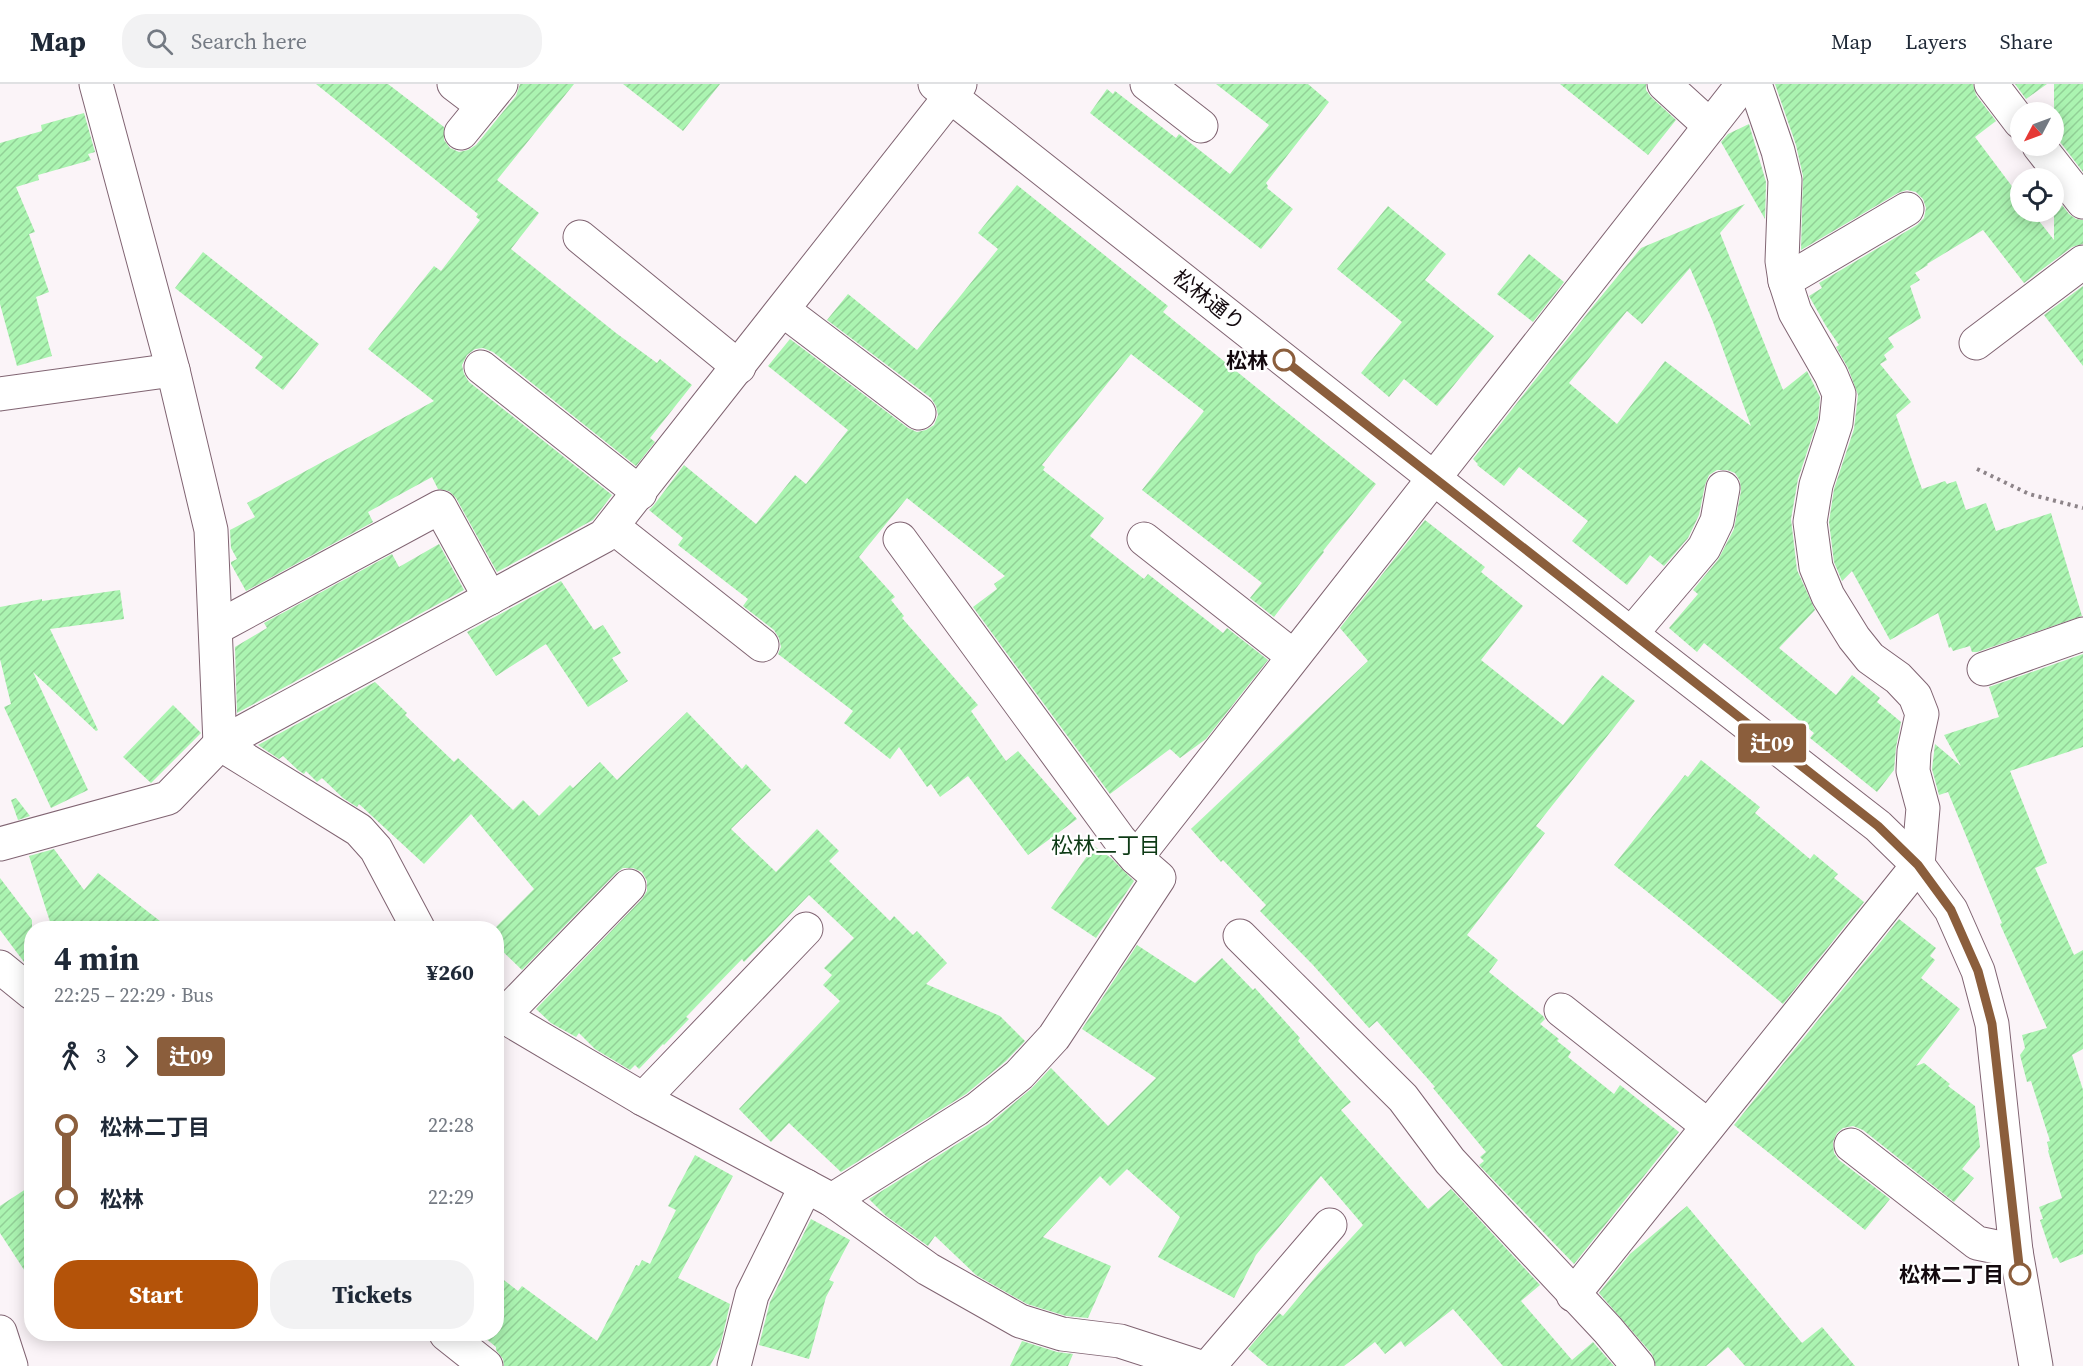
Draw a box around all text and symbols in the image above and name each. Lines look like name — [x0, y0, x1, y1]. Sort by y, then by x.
search box — [122, 14, 542, 68]
text: Map — [30, 22, 86, 60]
icon: search — [143, 25, 176, 58]
text: Search here — [191, 26, 307, 56]
text: Map — [1831, 27, 1872, 56]
text: Layers — [1905, 27, 1967, 56]
text: Share — [2000, 27, 2053, 56]
north arrow — [2010, 102, 2064, 156]
map controls — [2010, 102, 2064, 222]
button: locate — [2010, 168, 2064, 222]
street label: 松林通り — [1167, 263, 1251, 337]
place label: 松林 — [1226, 346, 1268, 375]
marker: 松林 — [1273, 349, 1295, 371]
line badge: 辻09 — [1738, 724, 1806, 762]
text: 辻09 — [1750, 729, 1794, 758]
district label: 松林二丁目 — [1051, 830, 1161, 860]
text: 4 min — [54, 936, 140, 981]
text: ¥260 — [426, 957, 474, 987]
text: 22:25 – 22:29 · Bus — [54, 981, 213, 1009]
icon: walk — [54, 1040, 87, 1073]
icon: forward — [115, 1040, 148, 1073]
text: 3 — [96, 1042, 106, 1070]
text: 辻09 — [169, 1042, 213, 1071]
text: 22:28 — [428, 1111, 474, 1139]
text: 松林二丁目 — [100, 1112, 210, 1142]
text: 22:29 — [428, 1183, 474, 1211]
text: 松林 — [100, 1184, 144, 1214]
button: Start — [54, 1260, 258, 1329]
button: Tickets — [270, 1260, 474, 1329]
place label: 松林二丁目 — [1899, 1260, 2004, 1289]
marker: 松林二丁目 — [2009, 1263, 2031, 1285]

